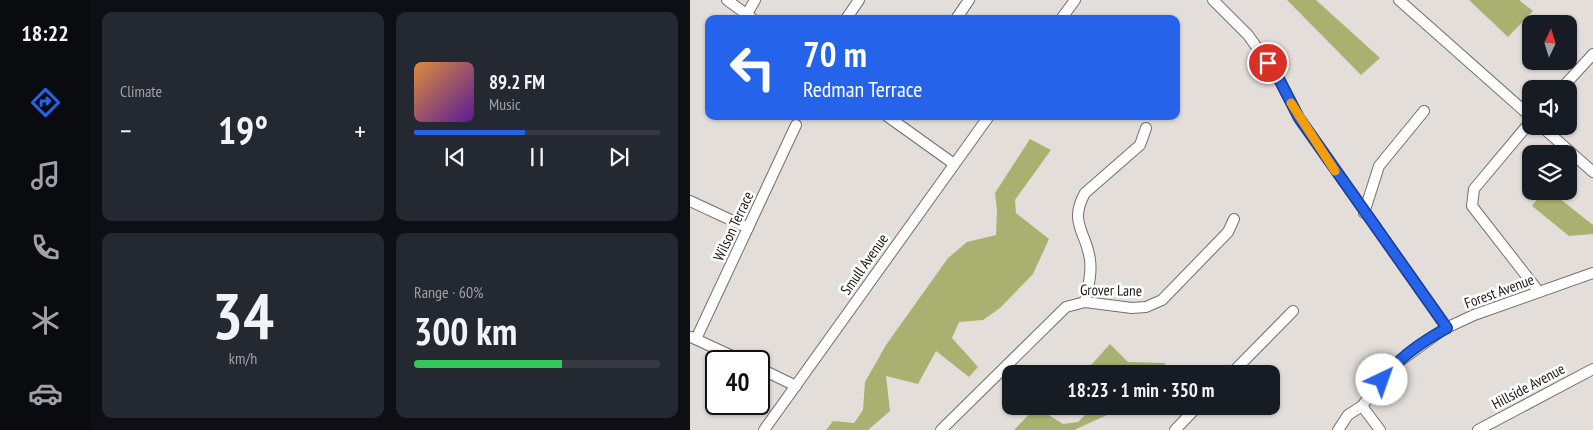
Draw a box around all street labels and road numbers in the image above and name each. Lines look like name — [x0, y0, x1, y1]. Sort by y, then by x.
street label: Wilson Terrace — [709, 188, 757, 264]
street label: Smull Avenue — [836, 230, 892, 298]
street label: Forest Avenue — [1462, 270, 1536, 312]
street label: Grover Lane — [1080, 280, 1142, 300]
street label: Hillside Avenue — [1488, 359, 1568, 413]

